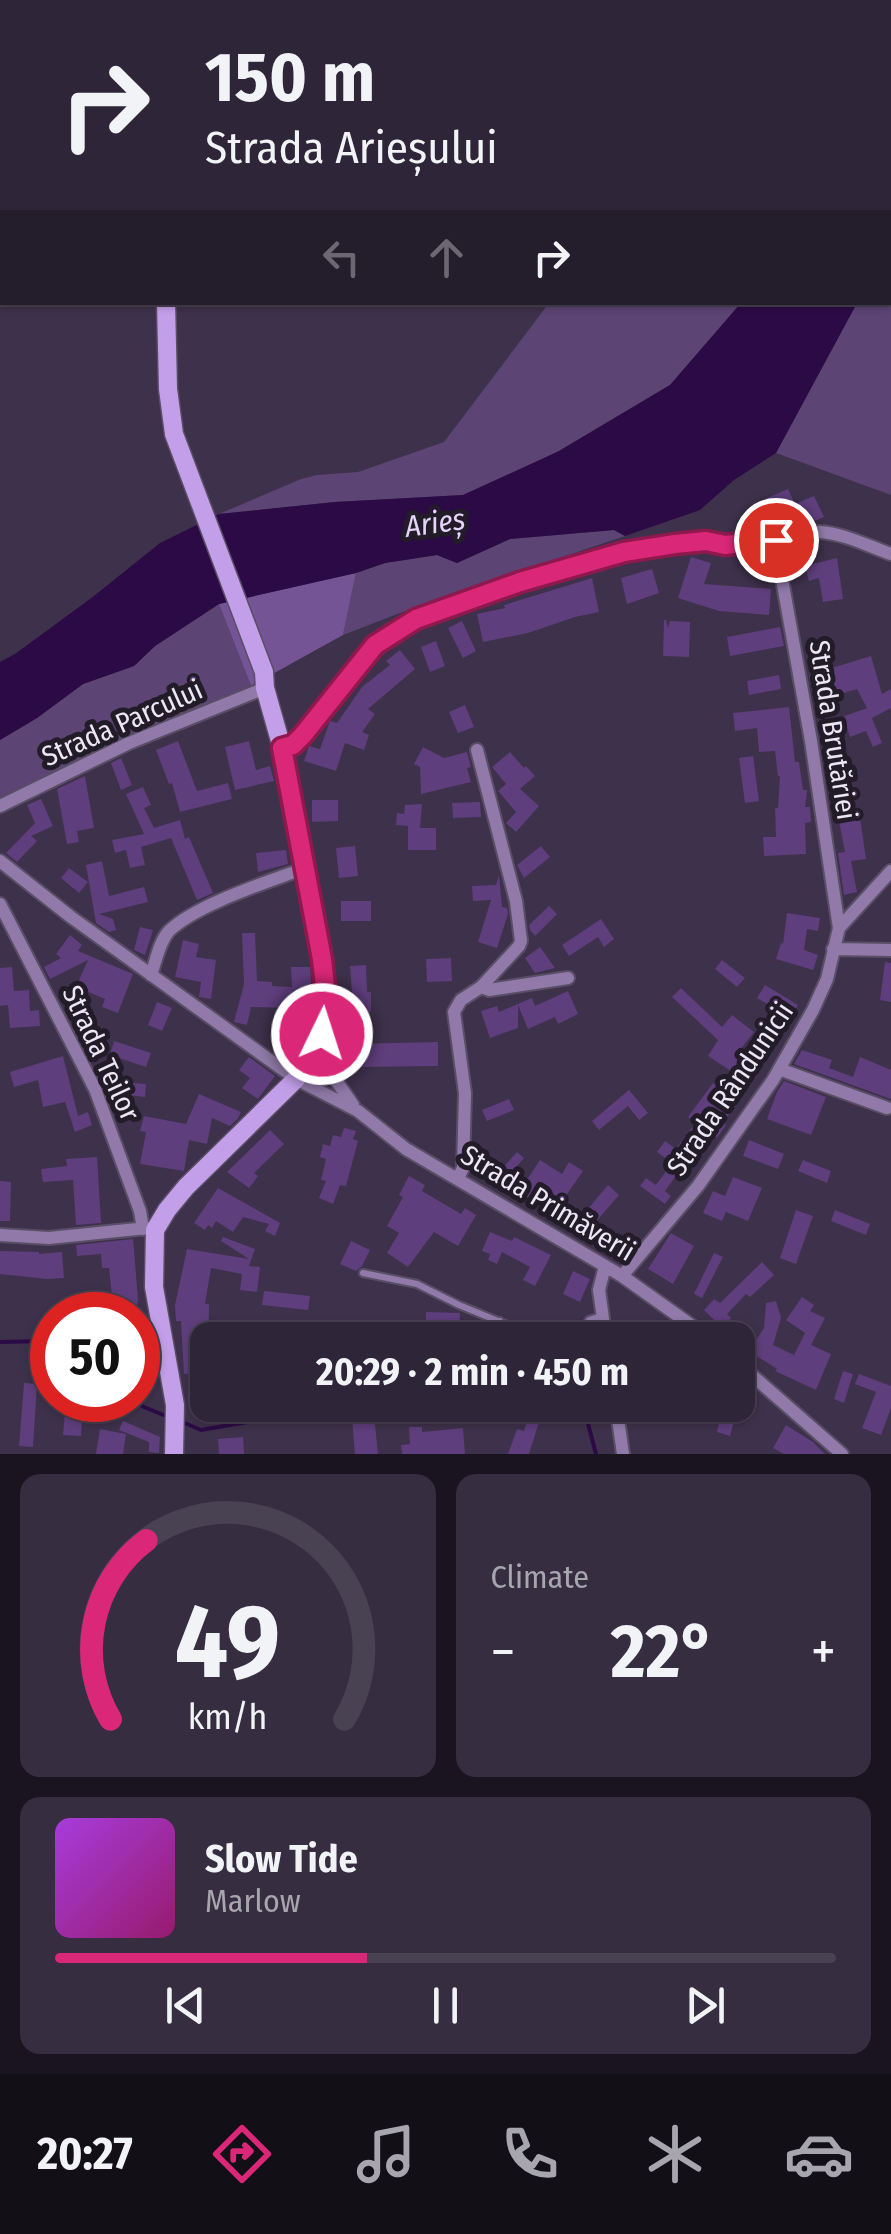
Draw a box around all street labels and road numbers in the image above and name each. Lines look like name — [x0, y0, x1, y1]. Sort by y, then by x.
street label: Strada Brutăriei — [803, 638, 863, 822]
street label: Strada Parcului — [37, 673, 207, 773]
street label: Strada Teilor — [55, 980, 147, 1126]
street label: Strada Rândunicii — [660, 996, 800, 1182]
street label: Strada Primăverii — [455, 1138, 641, 1268]

